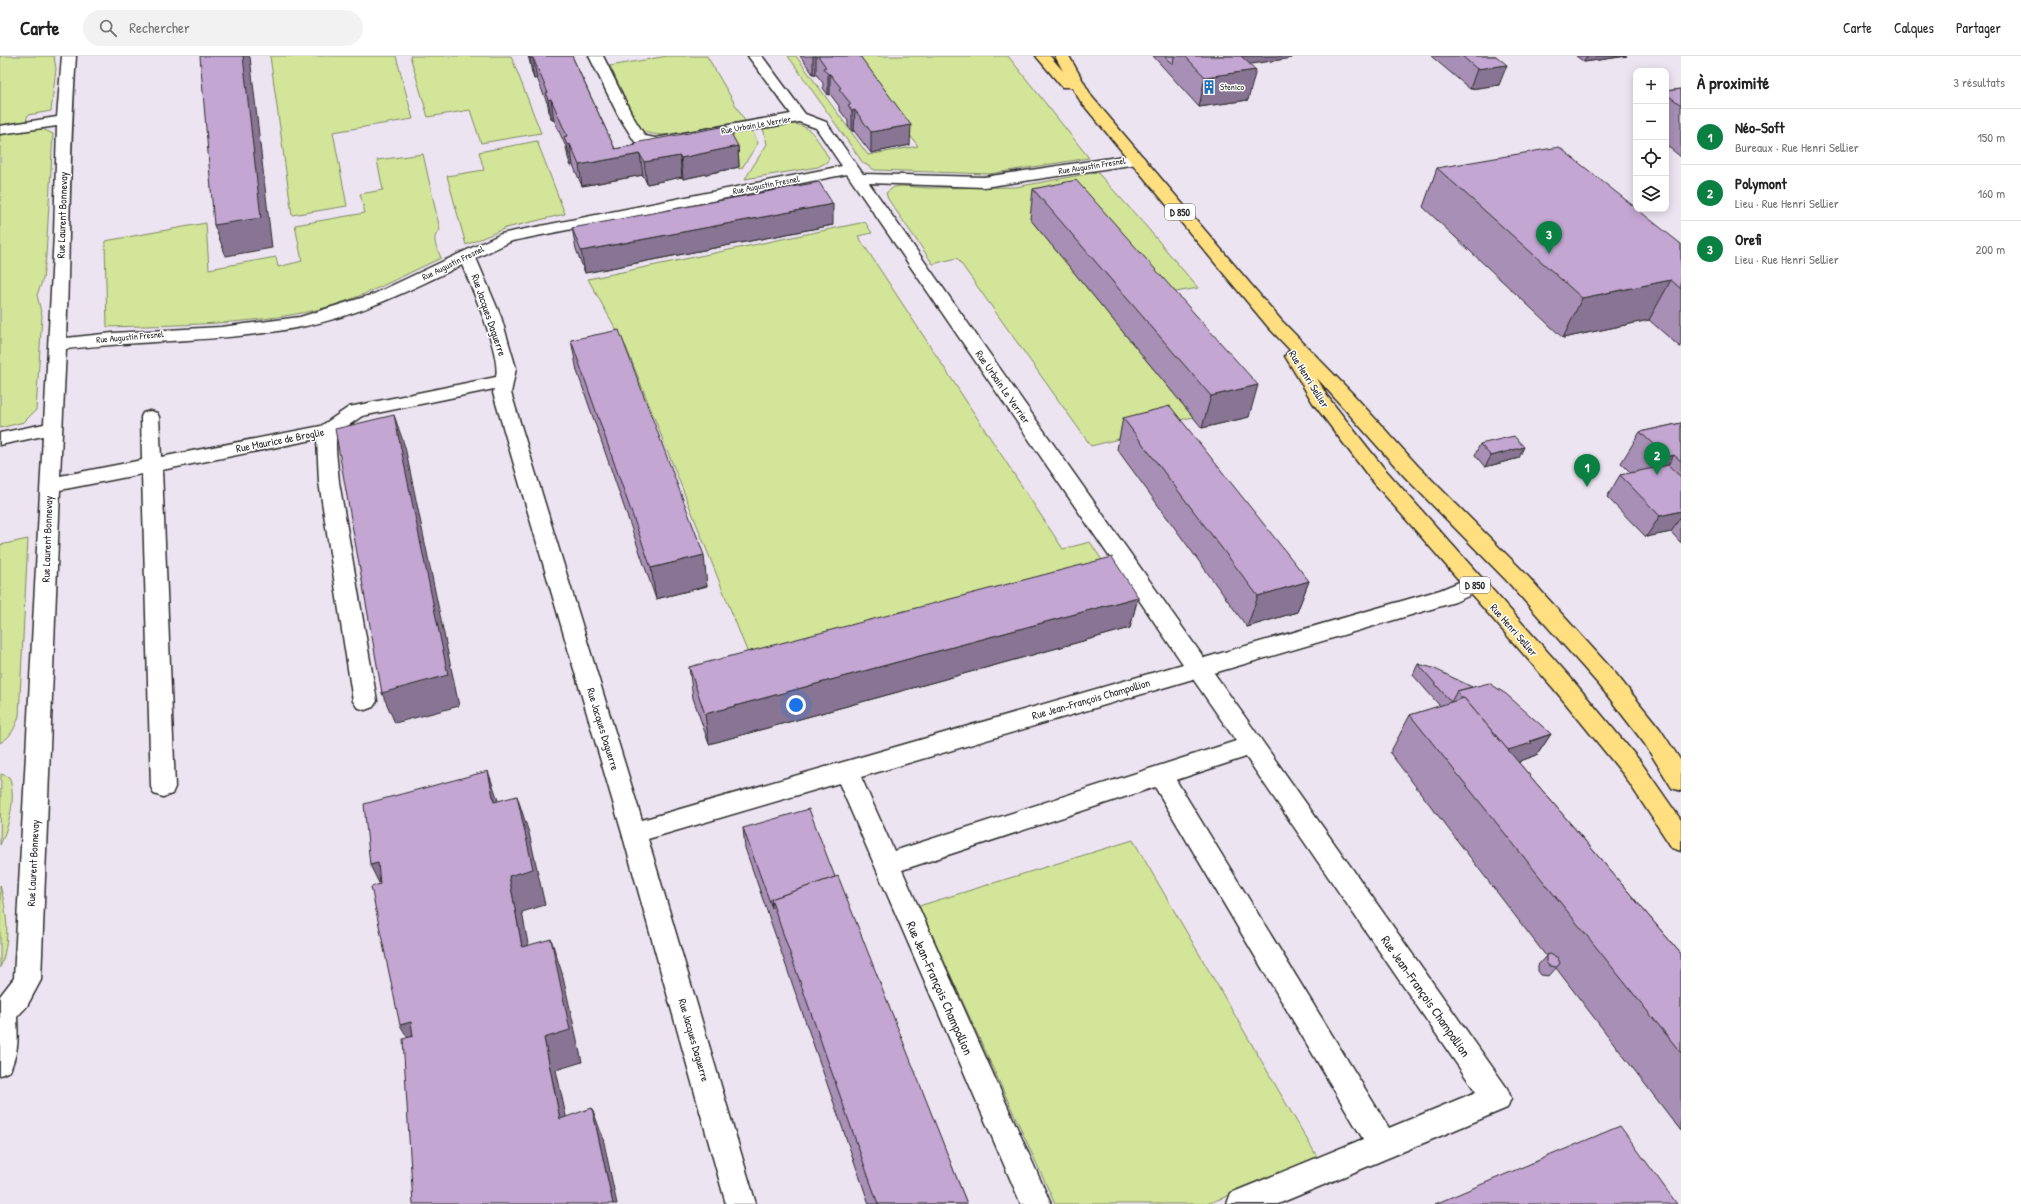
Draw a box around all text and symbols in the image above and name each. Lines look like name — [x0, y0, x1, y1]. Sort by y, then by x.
search box — [83, 10, 363, 46]
text: Carte — [20, 15, 59, 41]
icon: search — [97, 17, 119, 39]
text: Rechercher — [129, 17, 190, 38]
text: Carte — [1843, 18, 1872, 37]
text: Calques — [1894, 18, 1934, 37]
text: Partager — [1956, 18, 2001, 37]
map controls — [1633, 68, 1669, 212]
button: + — [1633, 68, 1669, 104]
text: À proximité — [1697, 71, 1769, 94]
text: 3 résultats — [1953, 73, 2005, 91]
building icon: Stenico — [1201, 79, 1217, 95]
place label: Stenico — [1220, 81, 1244, 93]
button: − — [1633, 104, 1669, 140]
street label: Rue Urbain Le Verrier — [720, 113, 792, 137]
text: Néo-Soft — [1735, 117, 1785, 138]
text: 1 — [1708, 128, 1712, 146]
text: 150 m — [1977, 128, 2005, 146]
text: Bureaux · Rue Henri Sellier — [1735, 138, 1859, 156]
button: locate — [1633, 140, 1669, 176]
street label: Rue Augustin Fresnel — [1058, 155, 1127, 177]
street label: Rue Laurent Bonnevay — [53, 171, 71, 259]
street label: Rue Augustin Fresnel — [732, 173, 801, 197]
text: Polymont — [1735, 173, 1787, 194]
button: layers — [1633, 176, 1669, 212]
text: 2 — [1707, 184, 1713, 202]
text: 160 m — [1977, 184, 2005, 202]
text: Lieu · Rue Henri Sellier — [1735, 194, 1839, 212]
road number: D 850 — [1165, 204, 1195, 220]
pin: 3 — [1536, 221, 1562, 254]
text: Orefi — [1735, 229, 1761, 250]
text: 3 — [1707, 240, 1713, 258]
text: 200 m — [1975, 240, 2005, 258]
street label: Rue Augustin Fresnel — [420, 243, 487, 283]
text: Lieu · Rue Henri Sellier — [1735, 250, 1839, 268]
street label: Rue Jacques Daguerre — [468, 272, 510, 358]
street label: Rue Augustin Fresnel — [96, 328, 165, 346]
street label: Rue Urbain Le Verrier — [972, 348, 1034, 427]
street label: Rue Henri Sellier — [1286, 348, 1333, 411]
street label: Rue Maurice de Broglie — [235, 424, 326, 455]
pin: 2 — [1644, 442, 1670, 475]
pin: 1 — [1574, 454, 1600, 487]
street label: Rue Laurent Bonnevay — [38, 495, 56, 583]
road number: D 850 — [1460, 577, 1490, 593]
street label: Rue Henri Sellier — [1487, 601, 1541, 660]
street label: Rue Jean-François Champollion — [1030, 675, 1152, 723]
street label: Rue Jacques Daguerre — [584, 686, 622, 773]
your location — [786, 695, 806, 715]
street label: Rue Laurent Bonnevay — [24, 819, 42, 907]
street label: Rue Jean-François Champollion — [902, 918, 978, 1058]
street label: Rue Jean-François Champollion — [1377, 932, 1475, 1060]
street label: Rue Jacques Daguerre — [675, 997, 713, 1084]

